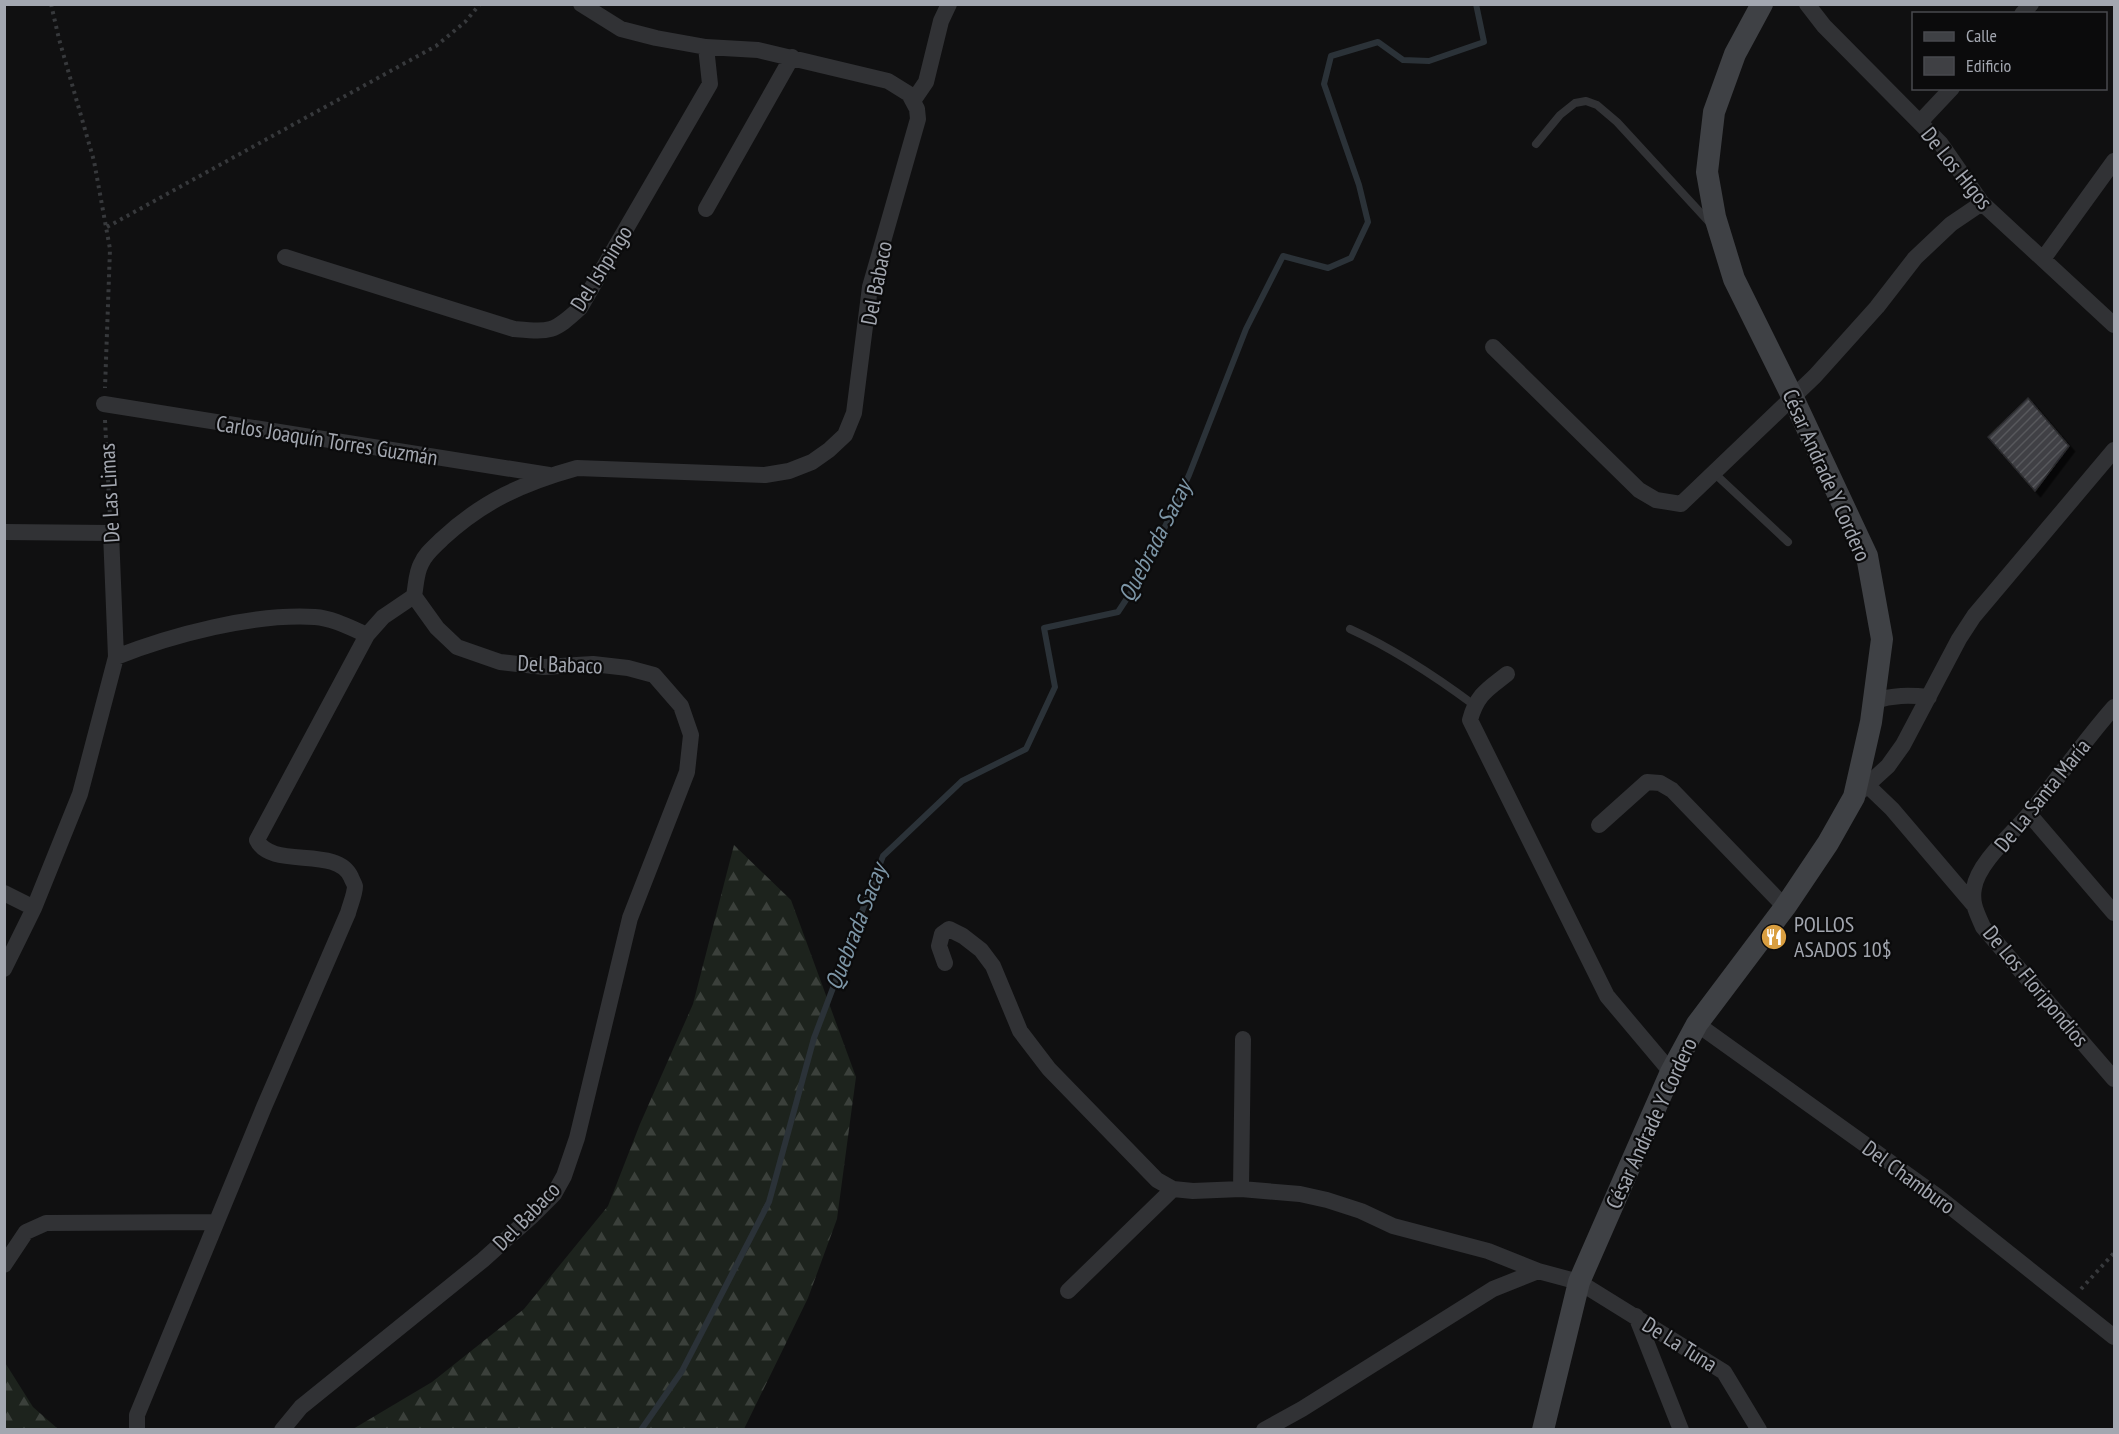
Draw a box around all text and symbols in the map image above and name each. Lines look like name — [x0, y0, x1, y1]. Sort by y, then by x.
legend — [1912, 12, 2107, 90]
text: Calle — [1966, 24, 1997, 47]
text: Edificio — [1966, 54, 2012, 77]
street label: De Los Higos — [1915, 121, 1999, 215]
street label: Del Ishpingo — [564, 220, 638, 316]
street label: Del Babaco — [854, 239, 898, 327]
street label: César Andrade Y Cordero — [1777, 385, 1877, 565]
street label: Carlos Joaquín Torres Guzmán — [214, 409, 440, 471]
street label: De Las Limas — [92, 443, 126, 543]
water label: Quebrada Sacay — [1111, 472, 1200, 607]
street label: Del Babaco — [517, 649, 603, 679]
street label: De La Santa María — [1988, 733, 2096, 857]
water label: Quebrada Sacay — [817, 857, 895, 994]
place label: POLLOS ASADOS 10$ — [1794, 910, 1892, 963]
street label: De Los Floripondios — [1977, 920, 2095, 1052]
restaurant icon: POLLOS ASADOS 10$ — [1759, 922, 1789, 952]
street label: César Andrade Y Cordero — [1599, 1033, 1703, 1213]
street label: Del Chamburo — [1857, 1134, 1961, 1220]
street label: Del Babaco — [486, 1176, 566, 1256]
street label: De La Tuna — [1637, 1310, 1723, 1378]

